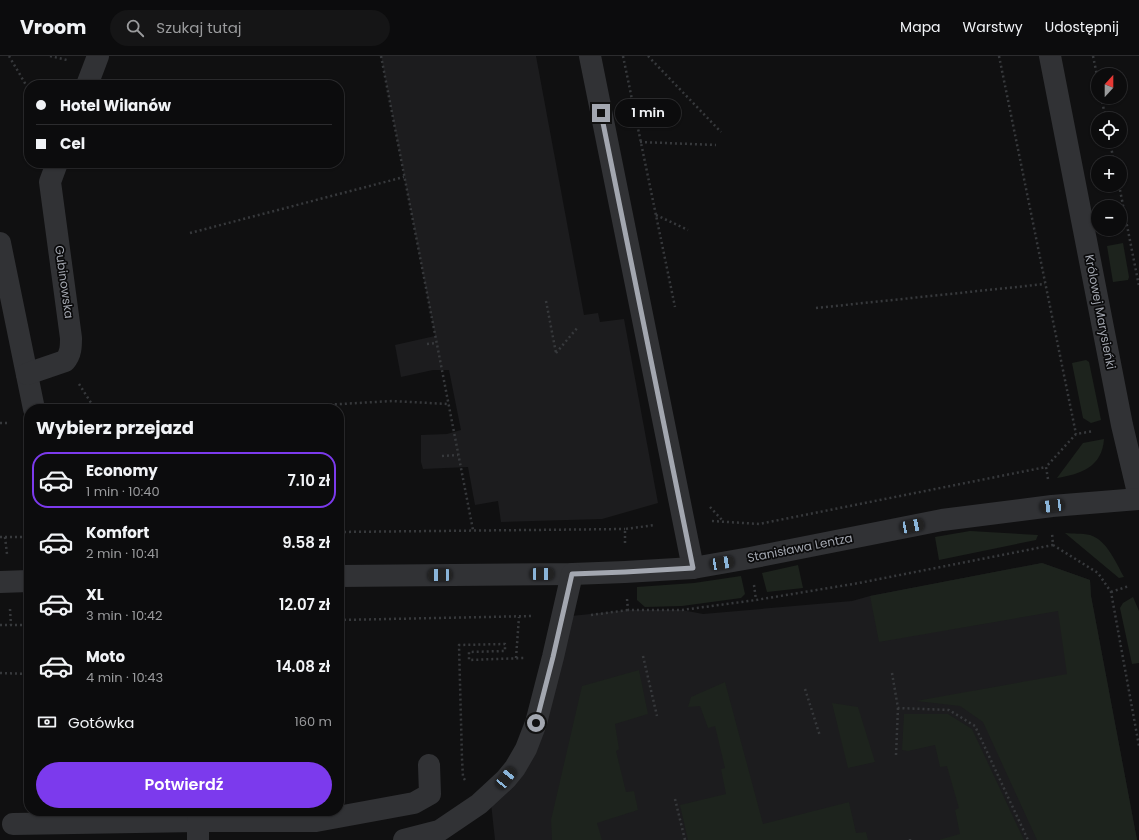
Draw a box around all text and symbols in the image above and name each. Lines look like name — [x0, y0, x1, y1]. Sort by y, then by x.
search box — [110, 10, 390, 46]
text: Vroom — [20, 14, 86, 41]
icon: search — [124, 17, 146, 39]
text: Szukaj tutaj — [156, 17, 242, 38]
text: Mapa — [900, 17, 941, 37]
text: Warstwy — [963, 17, 1023, 37]
text: Udostępnij — [1045, 17, 1119, 37]
north arrow — [1091, 68, 1127, 104]
map controls — [1091, 68, 1127, 236]
text: Hotel Wilanów — [60, 95, 171, 116]
callout: 1 min — [615, 99, 681, 127]
text: 1 min — [631, 103, 665, 122]
route end — [592, 104, 610, 122]
button: locate — [1091, 112, 1127, 148]
text: Cel — [60, 133, 85, 154]
button: + — [1091, 156, 1127, 192]
button: − — [1091, 200, 1127, 236]
street label: Gubinowska — [51, 244, 78, 320]
street label: Królowej Marysieńki — [1081, 253, 1120, 371]
text: Wybierz przejazd — [36, 415, 194, 440]
text: Economy — [86, 460, 158, 481]
icon: car — [38, 462, 74, 498]
text: 7.10 zł — [288, 470, 330, 491]
text: 1 min · 10:40 — [86, 482, 160, 501]
car — [1039, 499, 1065, 513]
car — [899, 518, 925, 534]
text: Komfort — [86, 522, 149, 543]
icon: car — [38, 524, 74, 560]
street label: Stanisława Lentza — [746, 529, 854, 566]
text: 9.58 zł — [282, 532, 330, 553]
text: 2 min · 10:41 — [86, 544, 159, 563]
car — [709, 555, 735, 571]
car — [530, 568, 554, 580]
car — [428, 569, 452, 581]
text: XL — [86, 584, 104, 605]
icon: car — [38, 586, 74, 622]
text: 12.07 zł — [279, 594, 330, 615]
text: 3 min · 10:42 — [86, 606, 162, 625]
text: Moto — [86, 646, 125, 667]
icon: car — [38, 648, 74, 684]
text: 14.08 zł — [276, 656, 330, 677]
text: 4 min · 10:43 — [86, 668, 163, 687]
icon: cash — [36, 711, 58, 733]
text: Gotówka — [68, 712, 135, 733]
text: 160 m — [295, 712, 332, 731]
route start — [527, 714, 545, 732]
button: Potwierdź — [36, 762, 332, 808]
car — [494, 765, 518, 791]

